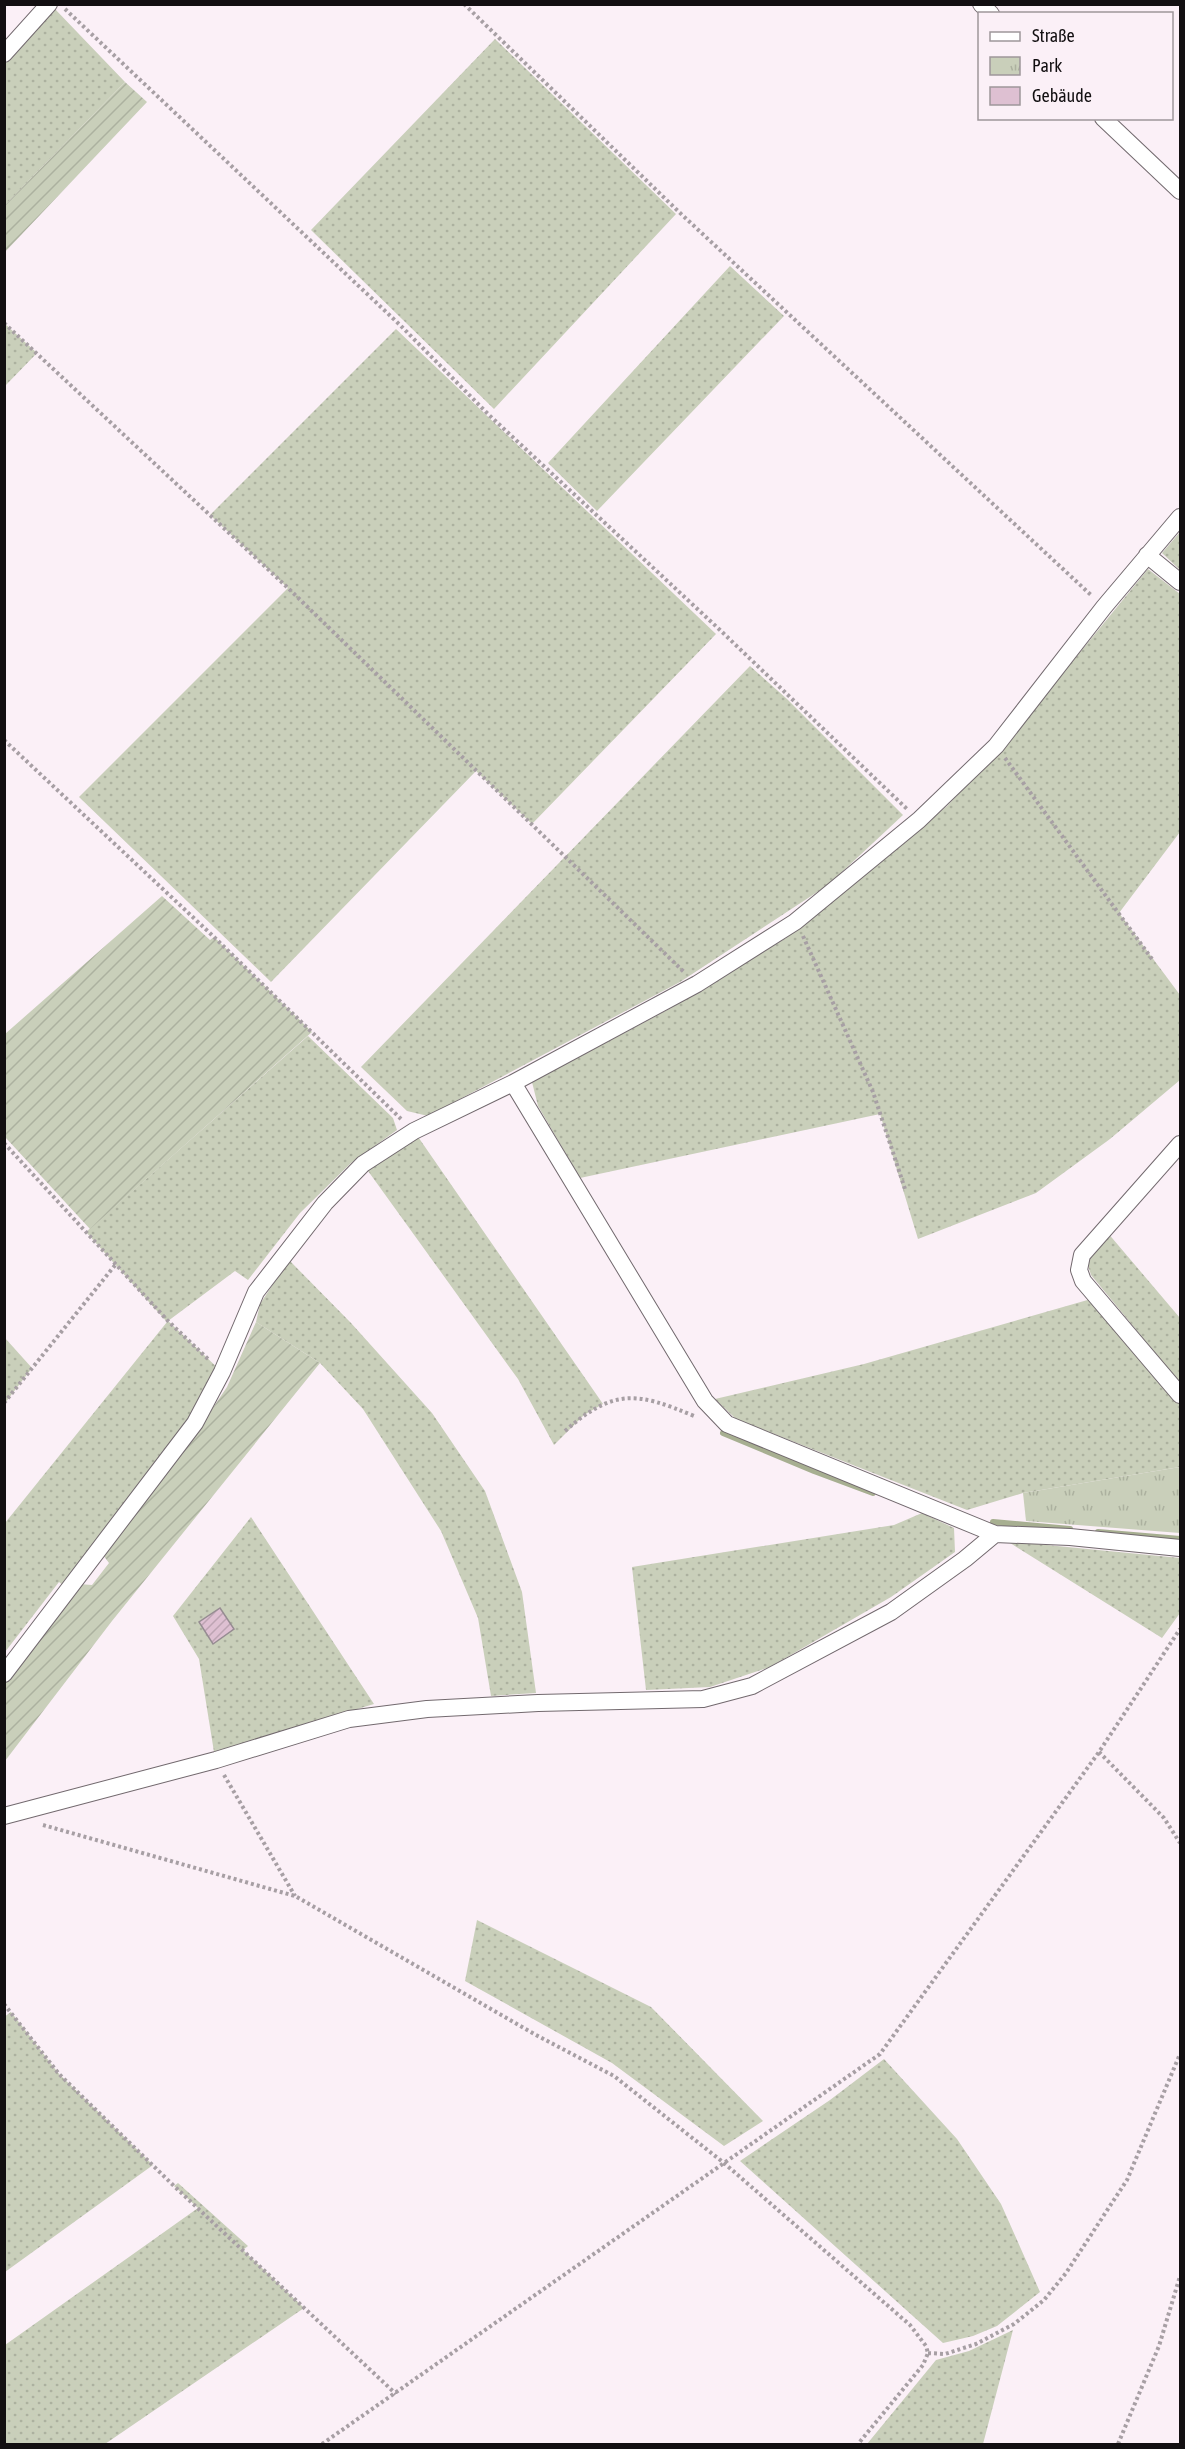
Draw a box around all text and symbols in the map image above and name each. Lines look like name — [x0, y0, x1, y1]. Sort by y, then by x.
legend — [978, 12, 1173, 120]
text: Straße — [1032, 25, 1075, 46]
text: Park — [1032, 55, 1062, 76]
text: Gebäude — [1032, 85, 1092, 106]

